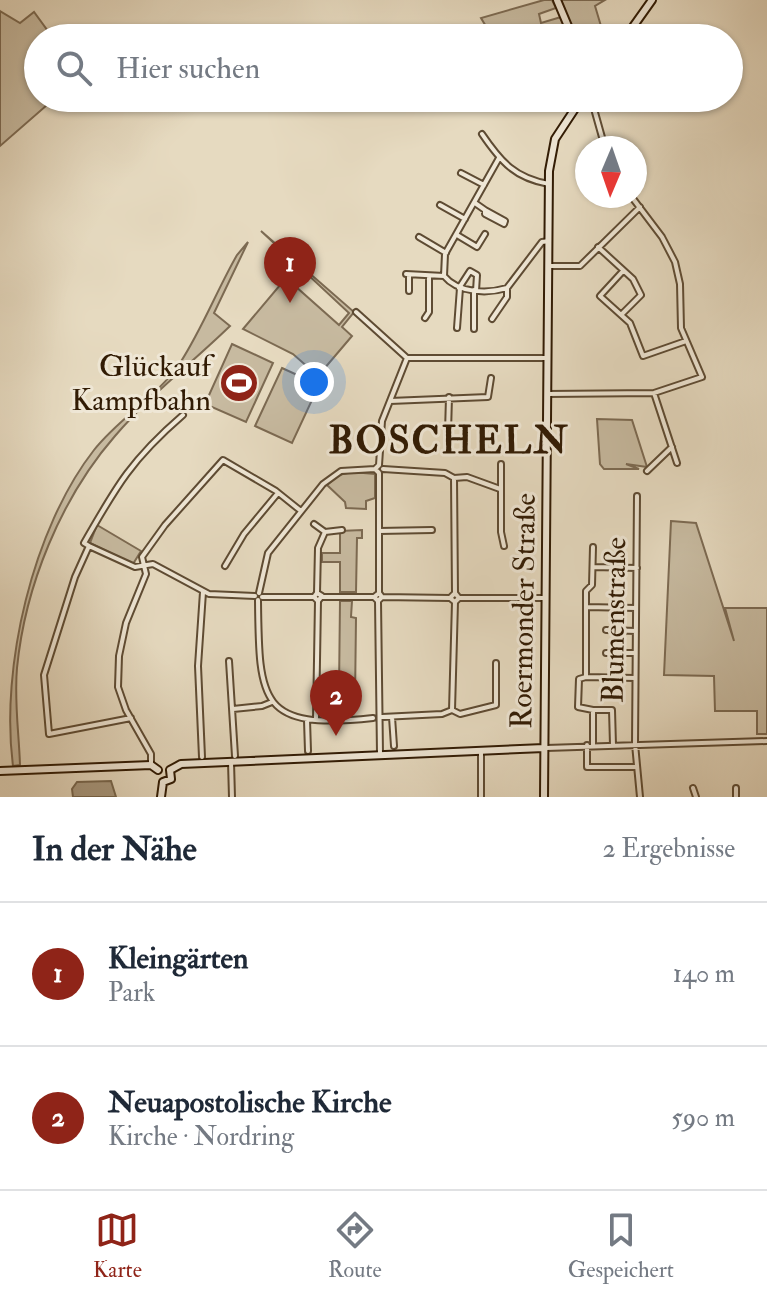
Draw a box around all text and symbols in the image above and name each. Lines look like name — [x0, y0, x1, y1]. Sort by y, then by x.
search box — [24, 24, 743, 112]
icon: search — [52, 46, 96, 90]
text: Hier suchen — [116, 50, 260, 87]
north arrow — [575, 136, 647, 208]
pin: 1 — [264, 237, 316, 303]
place label: Glückauf Kampfbahn — [71, 348, 215, 419]
sports icon: Glückauf Kampfbahn — [218, 362, 260, 404]
your location — [294, 362, 334, 402]
district label: BOSCHELN — [329, 417, 569, 465]
street label: Roermonder Straße — [503, 493, 544, 729]
street label: Blumenstraße — [595, 537, 634, 703]
pin: 2 — [310, 670, 362, 736]
text: In der Nähe — [32, 828, 197, 871]
text: 2 Ergebnisse — [603, 833, 735, 865]
text: Kleingärten — [108, 940, 249, 977]
text: 1 — [53, 958, 63, 990]
text: 140 m — [673, 958, 735, 990]
text: Park — [108, 977, 155, 1009]
text: Neuapostolische Kirche — [108, 1084, 391, 1121]
text: 2 — [51, 1102, 65, 1134]
text: 590 m — [671, 1102, 735, 1134]
text: Kirche · Nordring — [108, 1121, 294, 1153]
tab: Karte — [93, 1208, 142, 1284]
tab: Route — [328, 1208, 382, 1284]
tab: Gespeichert — [568, 1208, 674, 1284]

